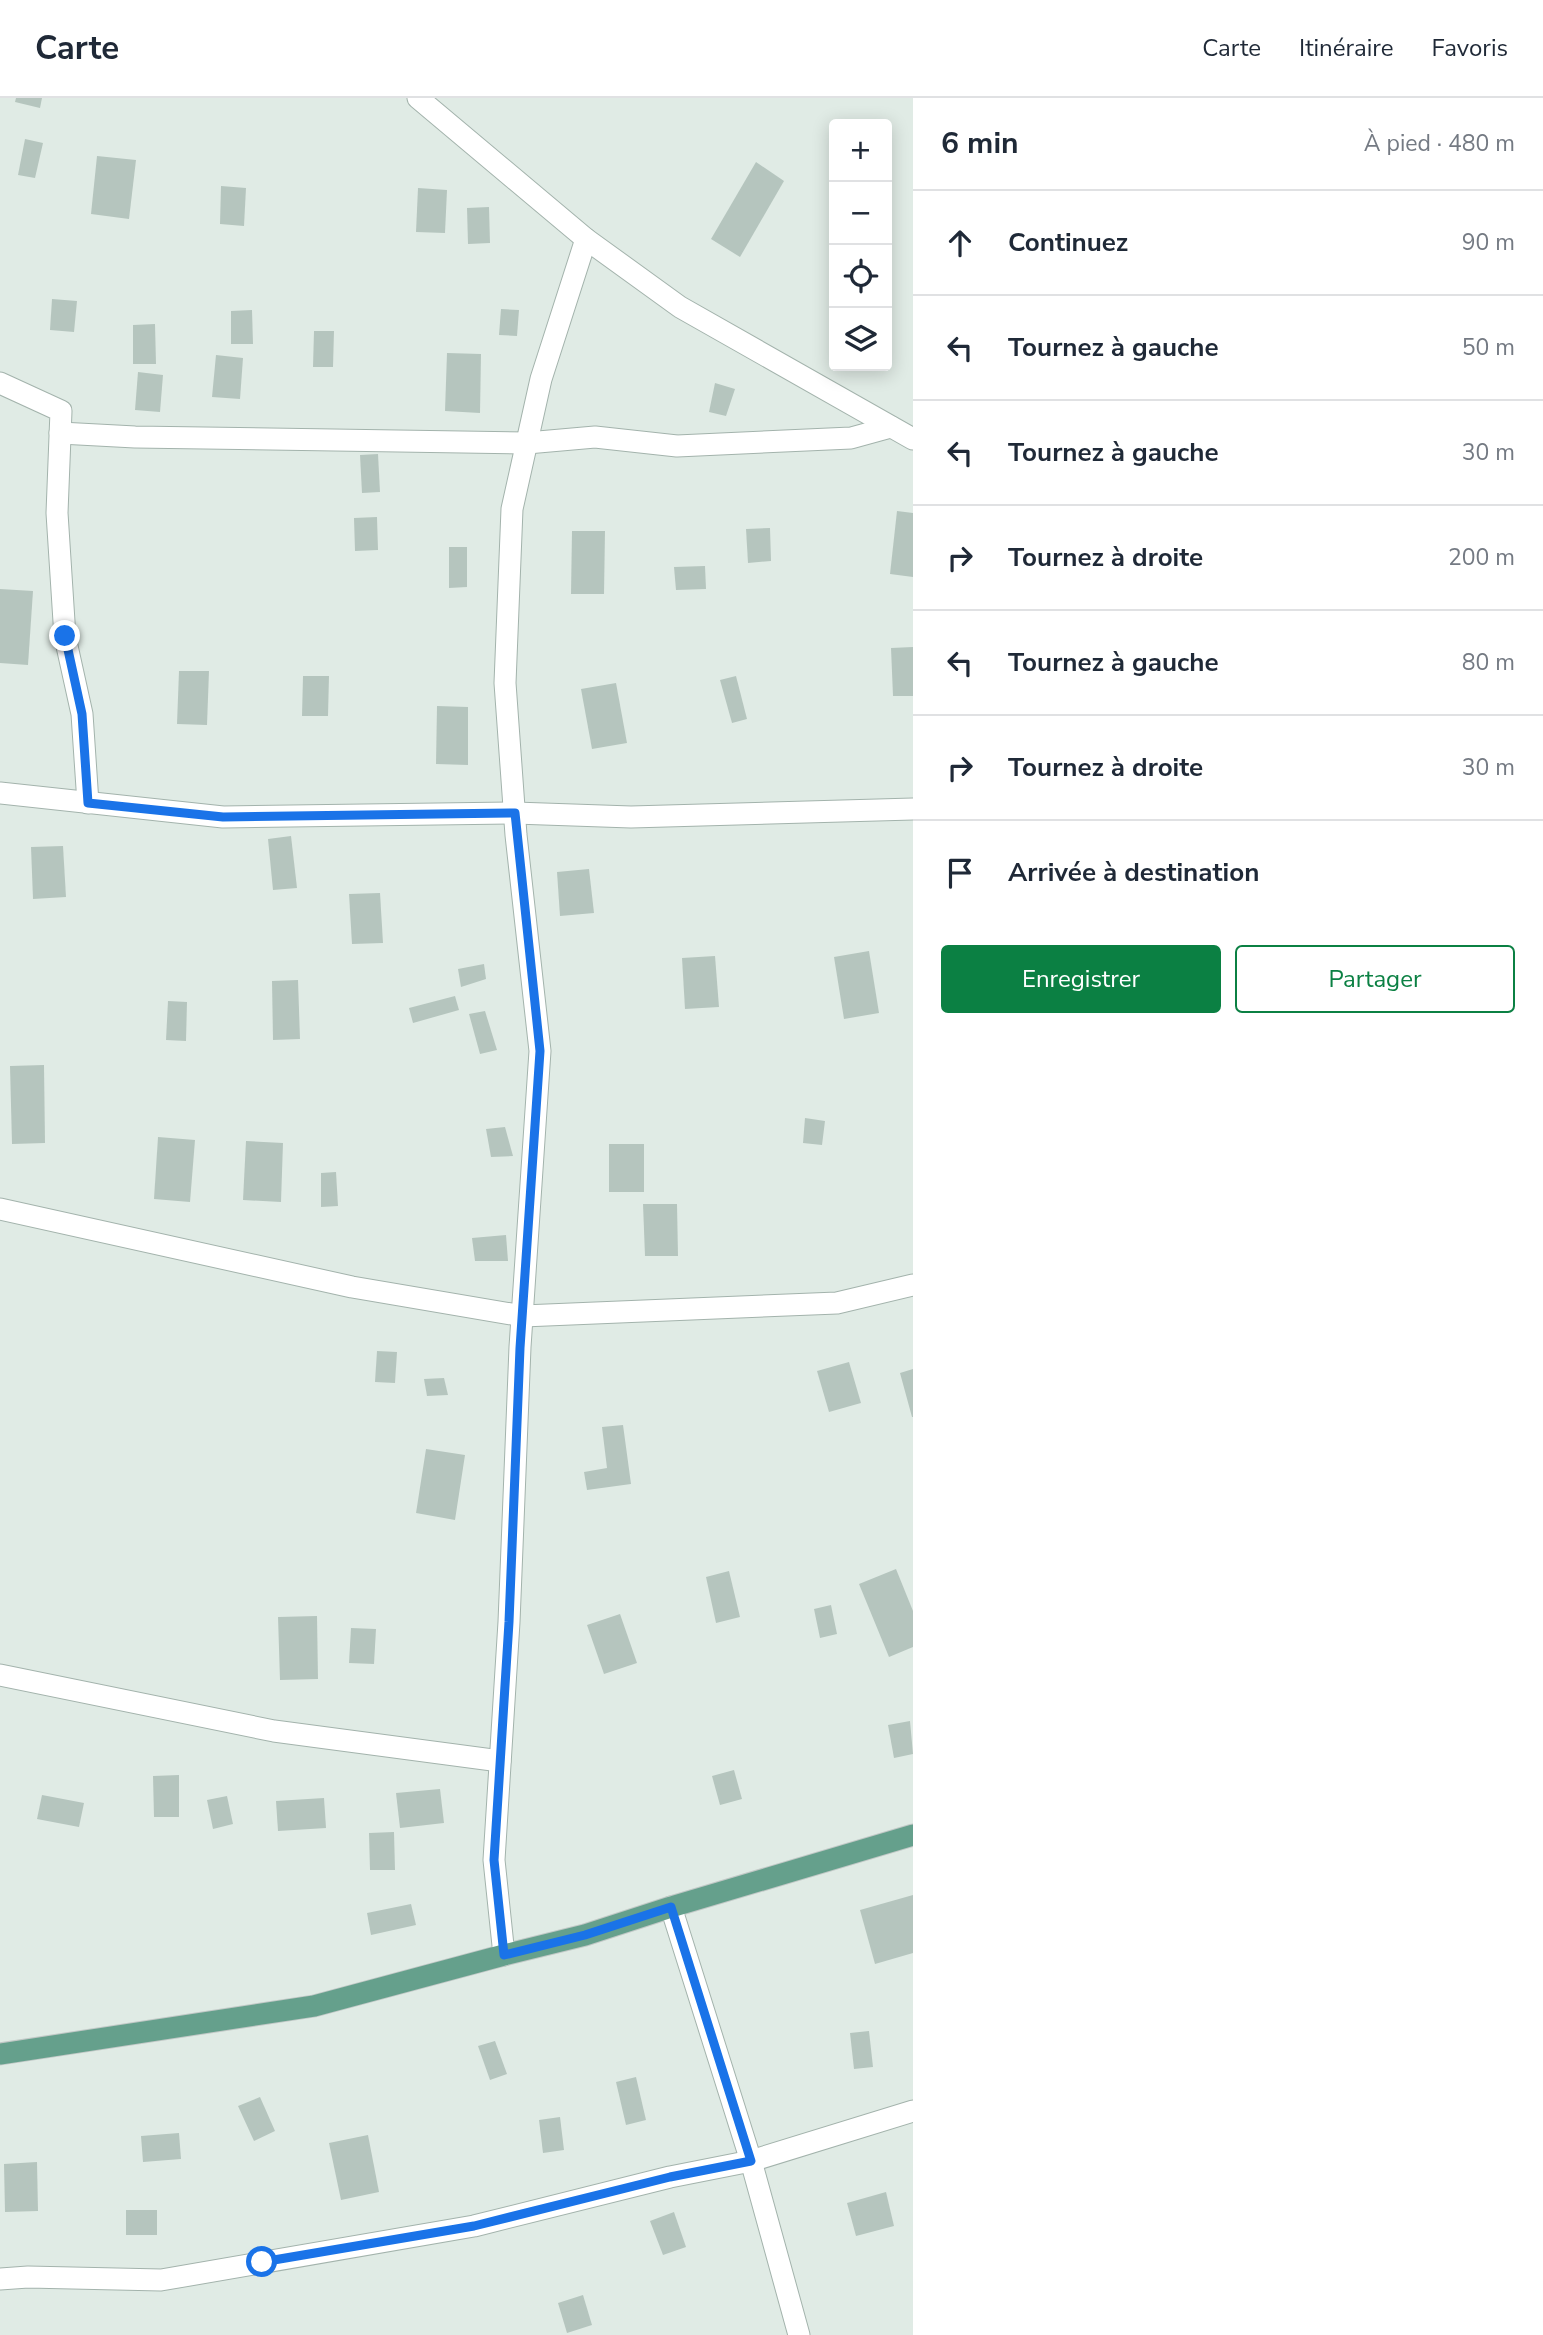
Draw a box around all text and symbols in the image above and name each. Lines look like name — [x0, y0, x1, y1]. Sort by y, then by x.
text: Carte — [35, 26, 119, 71]
text: Carte — [1202, 32, 1261, 64]
text: Itinéraire — [1299, 32, 1393, 64]
text: Favoris — [1431, 32, 1508, 64]
map controls — [829, 119, 892, 371]
button: + — [829, 119, 892, 182]
text: 6 min — [941, 123, 1019, 164]
text: À pied · 480 m — [1364, 128, 1515, 159]
button: − — [829, 182, 892, 245]
icon: ahead — [941, 224, 979, 262]
text: Continuez — [1008, 225, 1128, 260]
text: 90 m — [1462, 227, 1515, 258]
button: locate — [829, 245, 892, 308]
button: layers — [829, 308, 892, 371]
icon: left — [941, 329, 979, 367]
text: Tournez à gauche — [1008, 330, 1219, 365]
text: 50 m — [1462, 332, 1515, 363]
icon: left — [941, 434, 979, 472]
text: Tournez à gauche — [1008, 435, 1219, 470]
text: 30 m — [1462, 437, 1515, 468]
icon: right — [941, 539, 979, 577]
text: Tournez à droite — [1008, 540, 1203, 575]
text: 200 m — [1448, 542, 1515, 573]
route end — [49, 620, 80, 651]
icon: left — [941, 644, 979, 682]
text: Tournez à gauche — [1008, 645, 1219, 680]
text: 80 m — [1462, 647, 1515, 678]
icon: right — [941, 749, 979, 787]
text: Tournez à droite — [1008, 750, 1203, 785]
text: 30 m — [1462, 752, 1515, 783]
icon: arrive — [941, 854, 979, 892]
text: Arrivée à destination — [1008, 855, 1259, 890]
button: Enregistrer — [941, 945, 1221, 1013]
button: Partager — [1235, 945, 1515, 1013]
route start — [246, 2246, 277, 2277]

